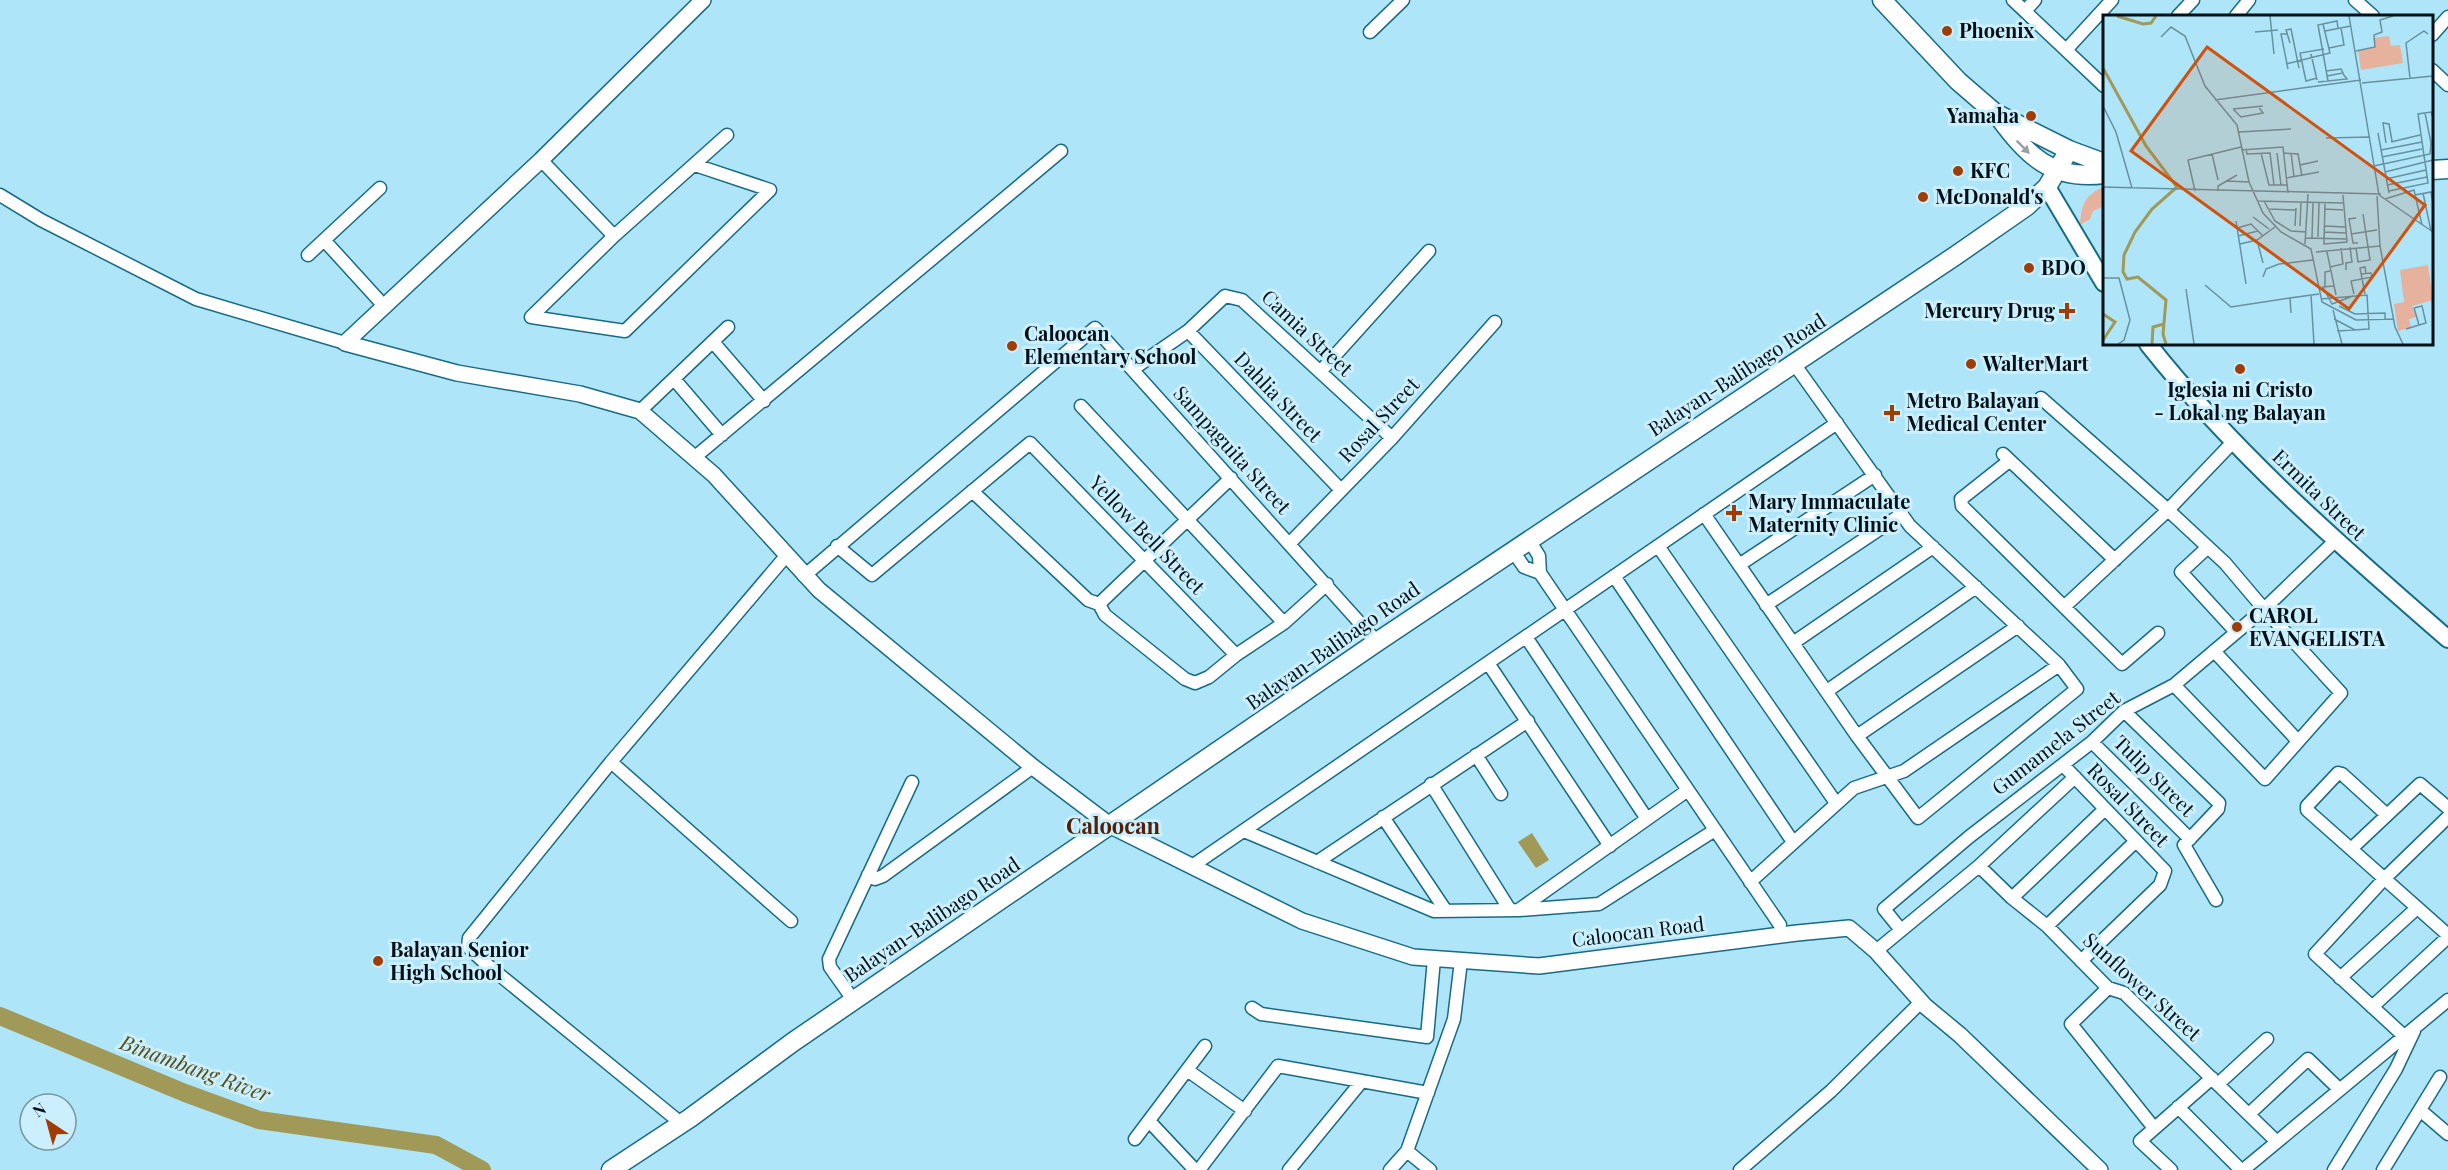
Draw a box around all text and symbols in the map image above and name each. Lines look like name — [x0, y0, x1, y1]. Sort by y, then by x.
inset map — [2103, 15, 2433, 345]
place label: Phoenix — [1959, 16, 2035, 43]
marker: Phoenix — [1940, 24, 1954, 38]
place label: Yamaha — [1946, 101, 2020, 128]
marker: Yamaha — [2024, 109, 2038, 123]
one-way arrow — [2015, 139, 2029, 153]
place label: KFC — [1970, 156, 2010, 183]
marker: KFC — [1951, 164, 1965, 178]
place label: McDonald's — [1935, 182, 2044, 209]
marker: McDonald's — [1916, 190, 1930, 204]
place label: BDO — [2041, 253, 2086, 280]
marker: BDO — [2022, 261, 2036, 275]
street label: Camia Street — [1256, 283, 1360, 382]
place label: Mercury Drug — [1924, 296, 2055, 323]
marker: Mercury Drug — [2060, 304, 2074, 318]
street label: Balayan-Balibago Road — [1642, 306, 1830, 441]
place label: Caloocan Elementary School — [1024, 319, 1197, 369]
marker: Caloocan Elementary School — [1005, 339, 1019, 353]
street label: Dahlia Street — [1229, 345, 1330, 448]
place label: WalterMart — [1982, 349, 2090, 376]
marker: WalterMart — [1964, 357, 1978, 371]
marker: Iglesia ni Cristo - Lokal ng Balayan — [2233, 362, 2247, 376]
street label: Rosal Street — [1331, 370, 1425, 467]
place label: Iglesia ni Cristo - Lokal ng Balayan — [2154, 375, 2326, 425]
street label: Sampaguita Street — [1168, 379, 1299, 520]
place label: Metro Balayan Medical Center — [1906, 386, 2047, 436]
marker: Metro Balayan Medical Center — [1883, 404, 1901, 422]
street label: Ermita Street — [2267, 442, 2373, 546]
street label: Yellow Bell Street — [1084, 468, 1212, 600]
place label: Mary Immaculate Maternity Clinic — [1748, 487, 1910, 537]
marker: Mary Immaculate Maternity Clinic — [1725, 504, 1743, 522]
street label: Balayan-Balibago Road — [1240, 574, 1425, 715]
place label: CAROL EVANGELISTA — [2249, 601, 2386, 651]
marker: CAROL EVANGELISTA — [2230, 620, 2244, 634]
street label: Gumamela Street — [1986, 683, 2125, 800]
street label: Tulip Street — [2109, 728, 2202, 822]
street label: Rosal Street — [2082, 756, 2177, 853]
district label: Caloocan — [1066, 810, 1161, 840]
street label: Balayan-Balibago Road — [838, 850, 1025, 988]
street label: Caloocan Road — [1570, 909, 1706, 952]
street label: Sunflower Street — [2078, 926, 2208, 1047]
place label: Balayan Senior High School — [390, 935, 529, 985]
marker: Balayan Senior High School — [371, 954, 385, 968]
water label: Binambang River — [116, 1027, 276, 1108]
north arrow — [18, 1092, 78, 1152]
text: N — [28, 1097, 50, 1121]

